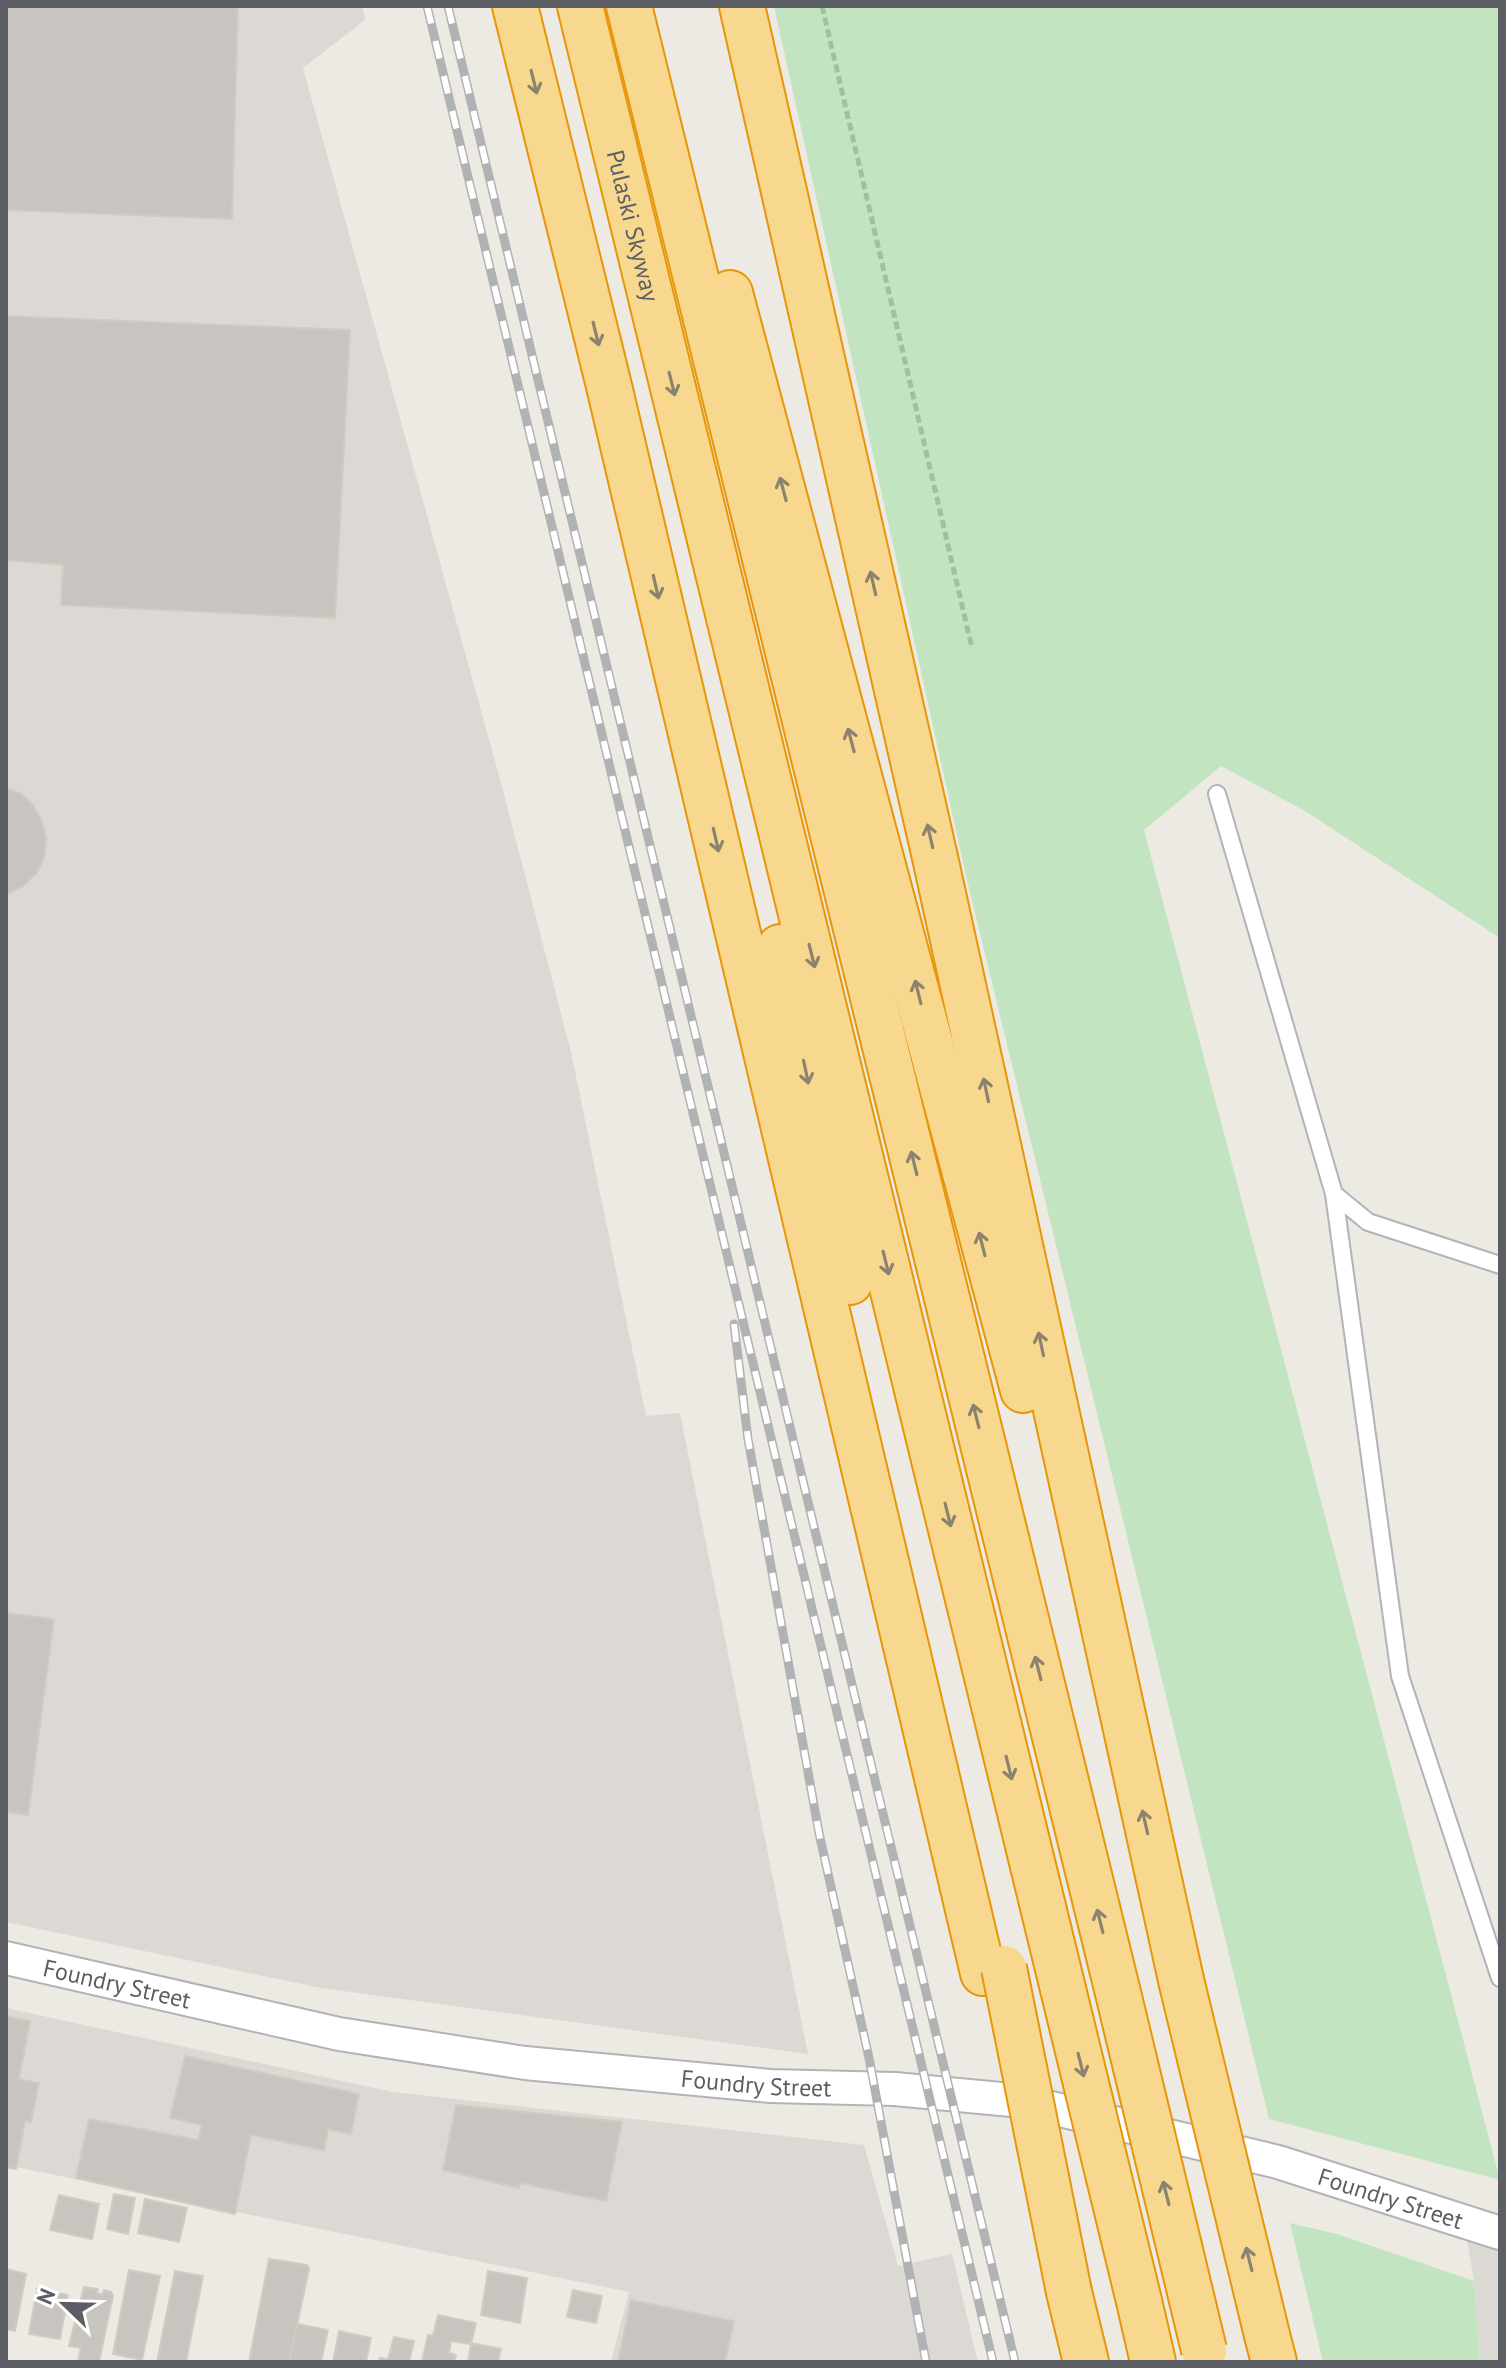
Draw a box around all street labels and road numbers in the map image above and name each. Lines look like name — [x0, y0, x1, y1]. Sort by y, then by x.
street label: Pulaski Skyway — [600, 147, 667, 305]
street label: Foundry Street — [40, 1952, 194, 2015]
street label: Foundry Street — [680, 2062, 832, 2103]
street label: Foundry Street — [1314, 2160, 1467, 2236]

